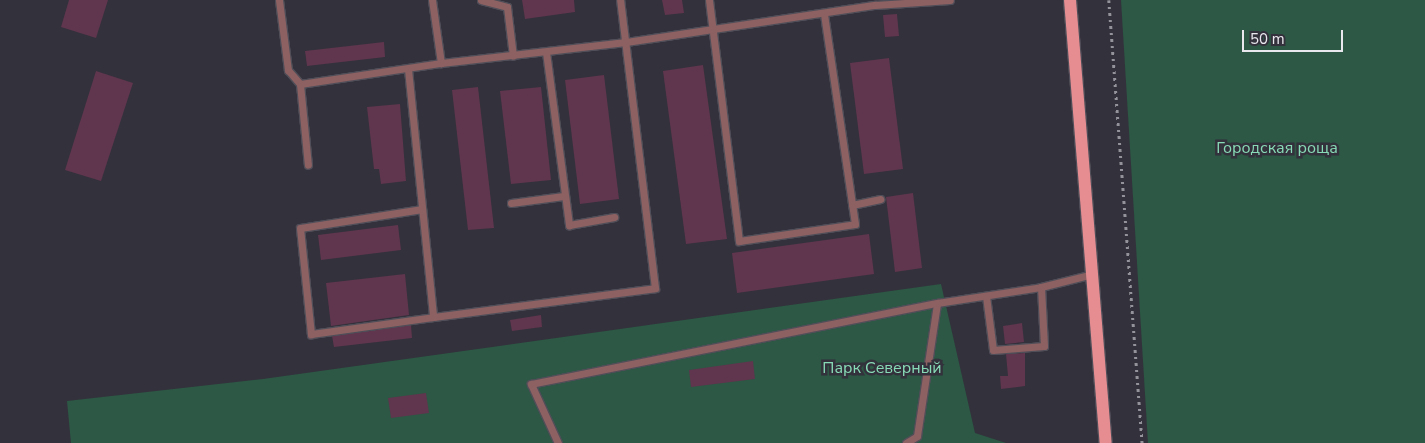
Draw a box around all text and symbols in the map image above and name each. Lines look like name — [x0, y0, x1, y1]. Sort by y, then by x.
scale bar — [1245, 20, 1346, 52]
text: 50 m — [1250, 29, 1285, 49]
park label: Городская роща — [1216, 138, 1338, 158]
park label: Парк Северный — [822, 358, 942, 378]

